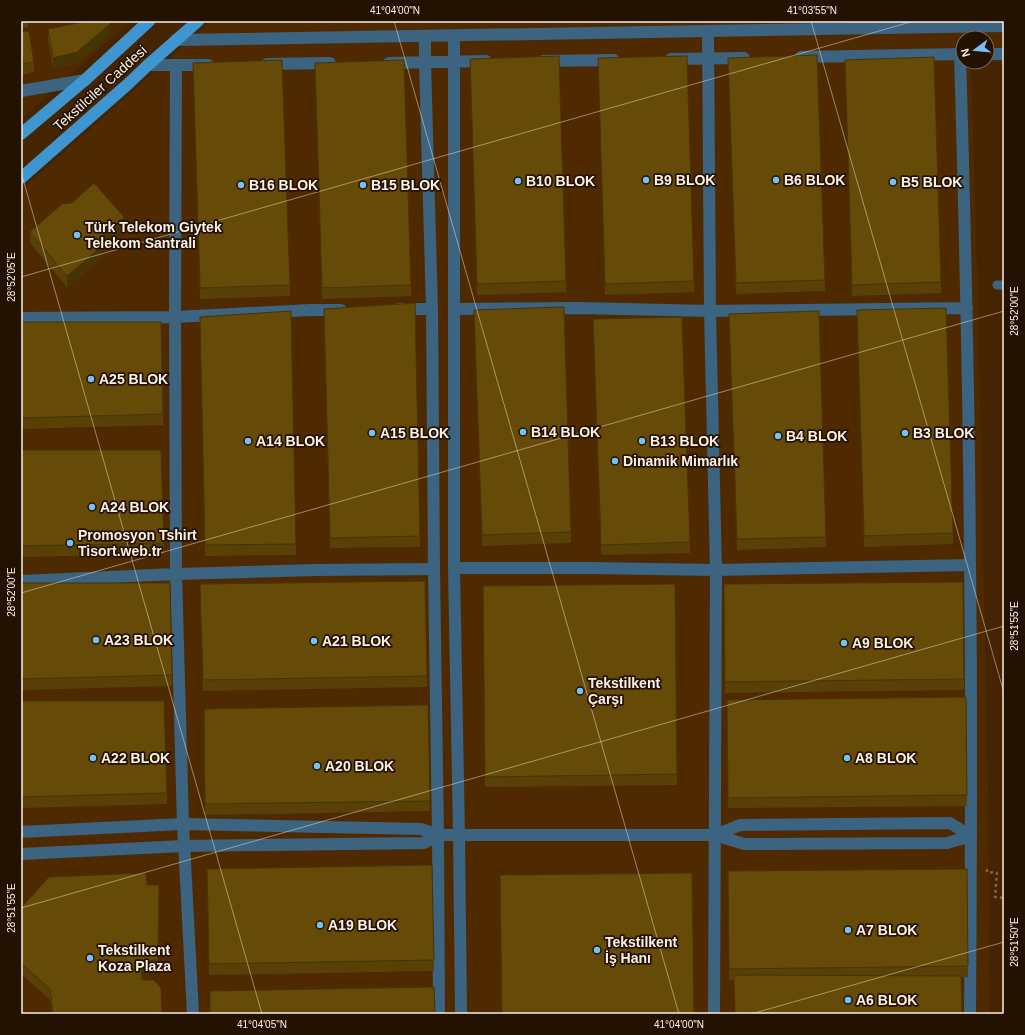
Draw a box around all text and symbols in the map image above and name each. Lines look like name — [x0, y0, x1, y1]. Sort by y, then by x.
text: 41°04'00"N — [370, 5, 420, 16]
text: 41°03'55"N — [787, 5, 837, 16]
north arrow — [955, 30, 995, 70]
street label: Tekstilciler Caddesi — [50, 42, 150, 134]
text: N — [959, 47, 972, 58]
place label: B9 BLOK — [654, 172, 715, 188]
place label: B6 BLOK — [784, 172, 845, 188]
place label: B10 BLOK — [526, 173, 595, 189]
place label: B5 BLOK — [901, 174, 962, 190]
marker: B9 BLOK — [641, 175, 651, 185]
marker: B6 BLOK — [771, 175, 781, 185]
marker: B10 BLOK — [513, 176, 523, 186]
place label: B16 BLOK — [249, 177, 318, 193]
place label: B15 BLOK — [371, 177, 440, 193]
marker: B5 BLOK — [888, 177, 898, 187]
marker: B16 BLOK — [236, 180, 246, 190]
marker: B15 BLOK — [358, 180, 368, 190]
place label: Türk Telekom Giytek Telekom Santrali — [85, 219, 222, 251]
marker: Türk Telekom Giytek Telekom Santrali — [72, 230, 82, 240]
text: 28°52'05"E — [6, 252, 17, 302]
text: 28°52'00"E — [1009, 286, 1020, 336]
place label: A25 BLOK — [99, 371, 168, 387]
marker: A25 BLOK — [86, 374, 96, 384]
place label: B14 BLOK — [531, 424, 600, 440]
place label: A15 BLOK — [380, 425, 449, 441]
place label: B3 BLOK — [913, 425, 974, 441]
marker: B14 BLOK — [518, 427, 528, 437]
marker: A15 BLOK — [367, 428, 377, 438]
place label: B4 BLOK — [786, 428, 847, 444]
marker: B3 BLOK — [900, 428, 910, 438]
marker: B4 BLOK — [773, 431, 783, 441]
place label: A14 BLOK — [256, 433, 325, 449]
place label: B13 BLOK — [650, 433, 719, 449]
marker: A14 BLOK — [243, 436, 253, 446]
marker: B13 BLOK — [637, 436, 647, 446]
place label: Dinamik Mimarlık — [623, 453, 738, 469]
marker: Dinamik Mimarlık — [610, 456, 620, 466]
place label: A24 BLOK — [100, 499, 169, 515]
marker: A24 BLOK — [87, 502, 97, 512]
place label: Promosyon Tshirt Tisort.web.tr — [78, 527, 197, 559]
marker: Promosyon Tshirt Tisort.web.tr — [65, 538, 75, 548]
text: 28°52'00"E — [6, 567, 17, 617]
text: 28°51'55"E — [1009, 601, 1020, 651]
place label: A23 BLOK — [104, 632, 173, 648]
place label: A21 BLOK — [322, 633, 391, 649]
marker: A23 BLOK — [91, 635, 101, 645]
place label: A9 BLOK — [852, 635, 913, 651]
marker: A21 BLOK — [309, 636, 319, 646]
marker: A9 BLOK — [839, 638, 849, 648]
place label: Tekstilkent Çarşı — [588, 675, 660, 707]
marker: Tekstilkent Çarşı — [575, 686, 585, 696]
place label: A22 BLOK — [101, 750, 170, 766]
place label: A8 BLOK — [855, 750, 916, 766]
marker: A22 BLOK — [88, 753, 98, 763]
marker: A8 BLOK — [842, 753, 852, 763]
place label: A20 BLOK — [325, 758, 394, 774]
marker: A20 BLOK — [312, 761, 322, 771]
text: 28°51'55"E — [6, 883, 17, 933]
place label: A19 BLOK — [328, 917, 397, 933]
text: 28°51'50"E — [1009, 917, 1020, 967]
marker: A19 BLOK — [315, 920, 325, 930]
place label: A7 BLOK — [856, 922, 917, 938]
marker: A7 BLOK — [843, 925, 853, 935]
place label: Tekstilkent İş Hanı — [605, 934, 677, 966]
place label: Tekstilkent Koza Plaza — [98, 942, 171, 974]
marker: Tekstilkent İş Hanı — [592, 945, 602, 955]
marker: Tekstilkent Koza Plaza — [85, 953, 95, 963]
place label: A6 BLOK — [856, 992, 917, 1008]
marker: A6 BLOK — [843, 995, 853, 1005]
text: 41°04'05"N — [237, 1019, 287, 1030]
text: 41°04'00"N — [654, 1019, 704, 1030]

